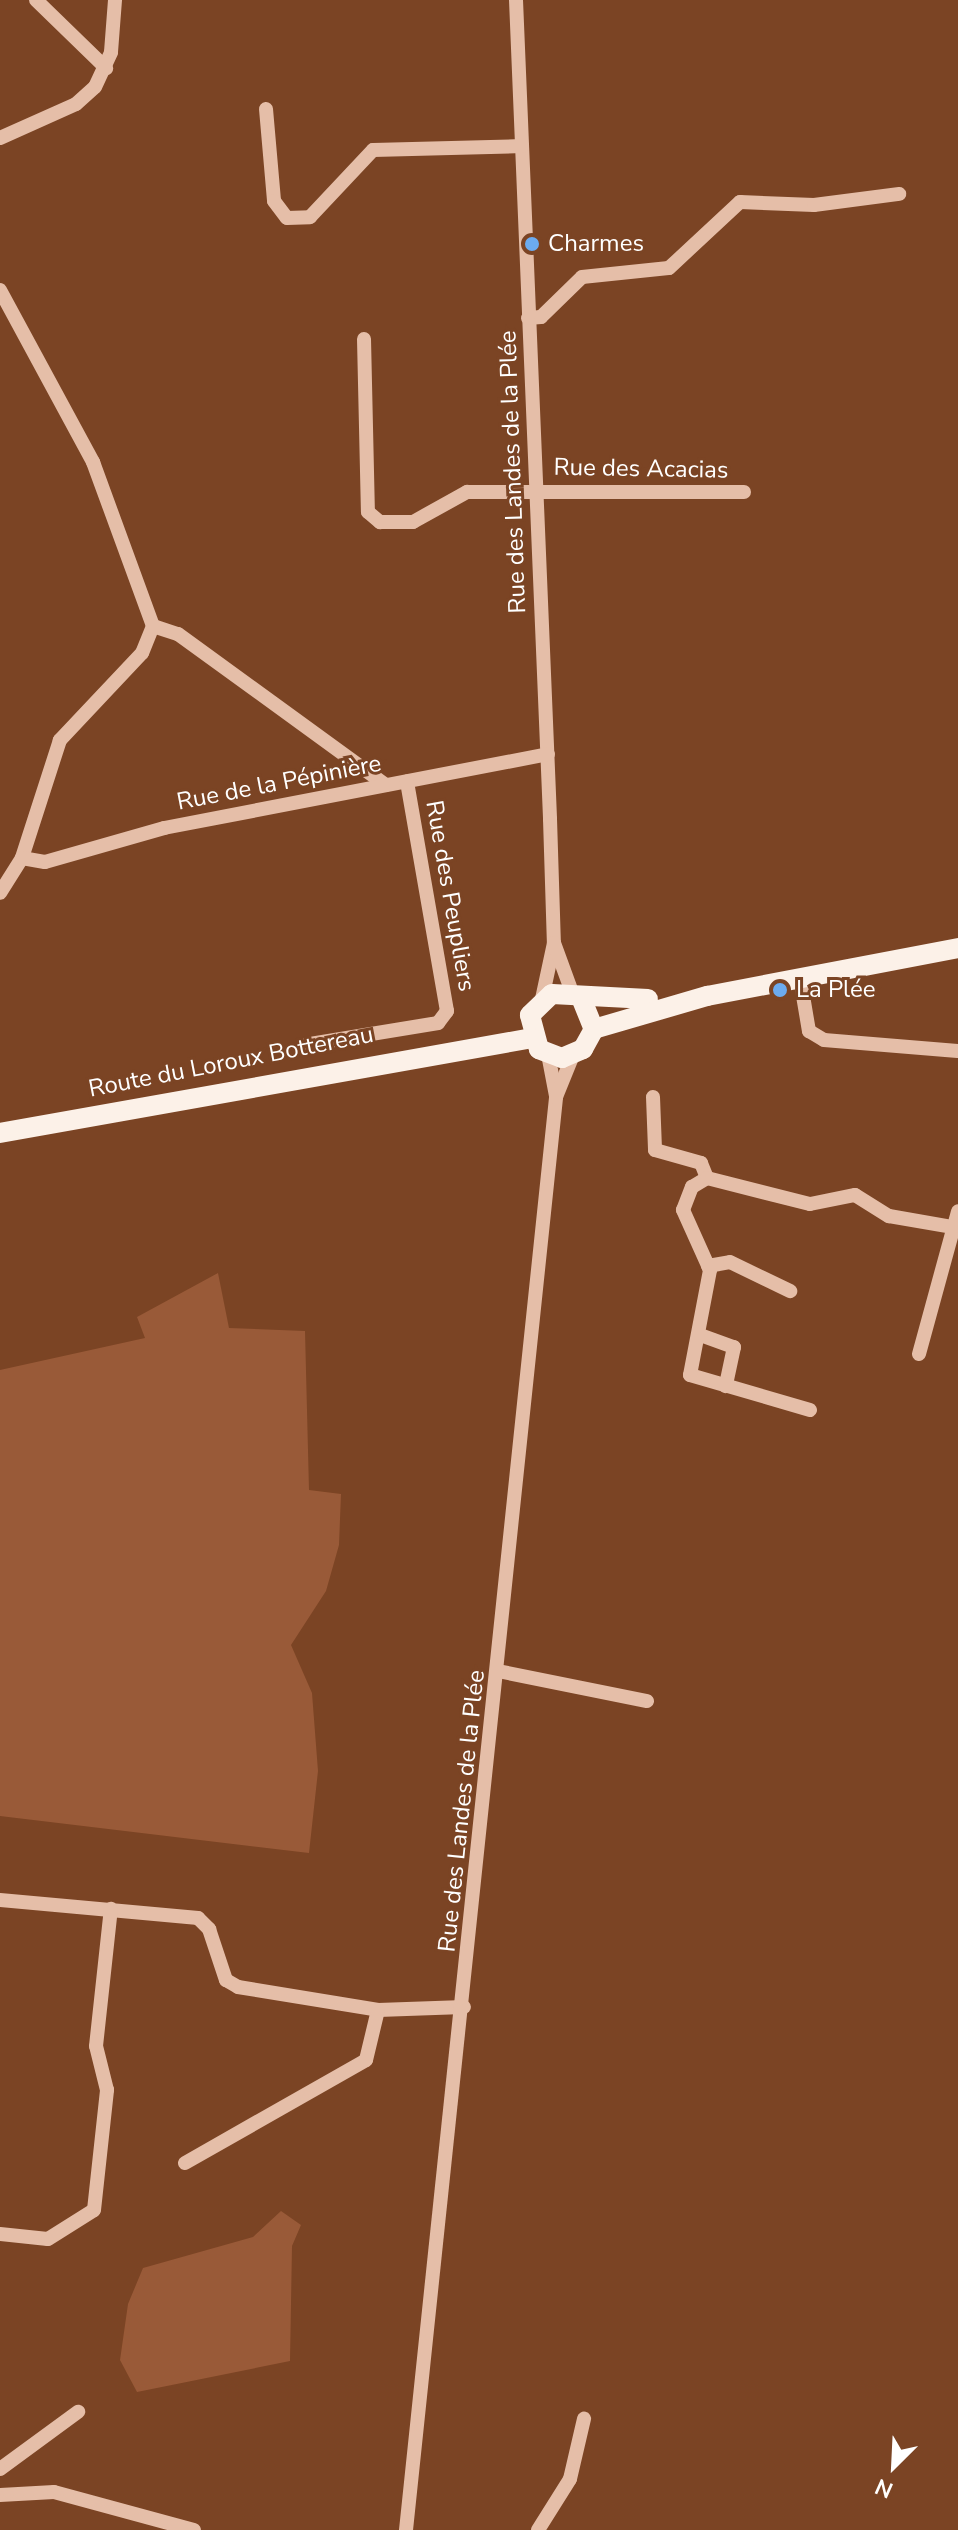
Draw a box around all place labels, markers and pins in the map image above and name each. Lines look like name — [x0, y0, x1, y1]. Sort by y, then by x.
place label: Charmes — [548, 230, 644, 258]
marker: Charmes — [523, 235, 541, 253]
place label: La Plée — [796, 976, 876, 1004]
marker: La Plée — [771, 981, 789, 999]

